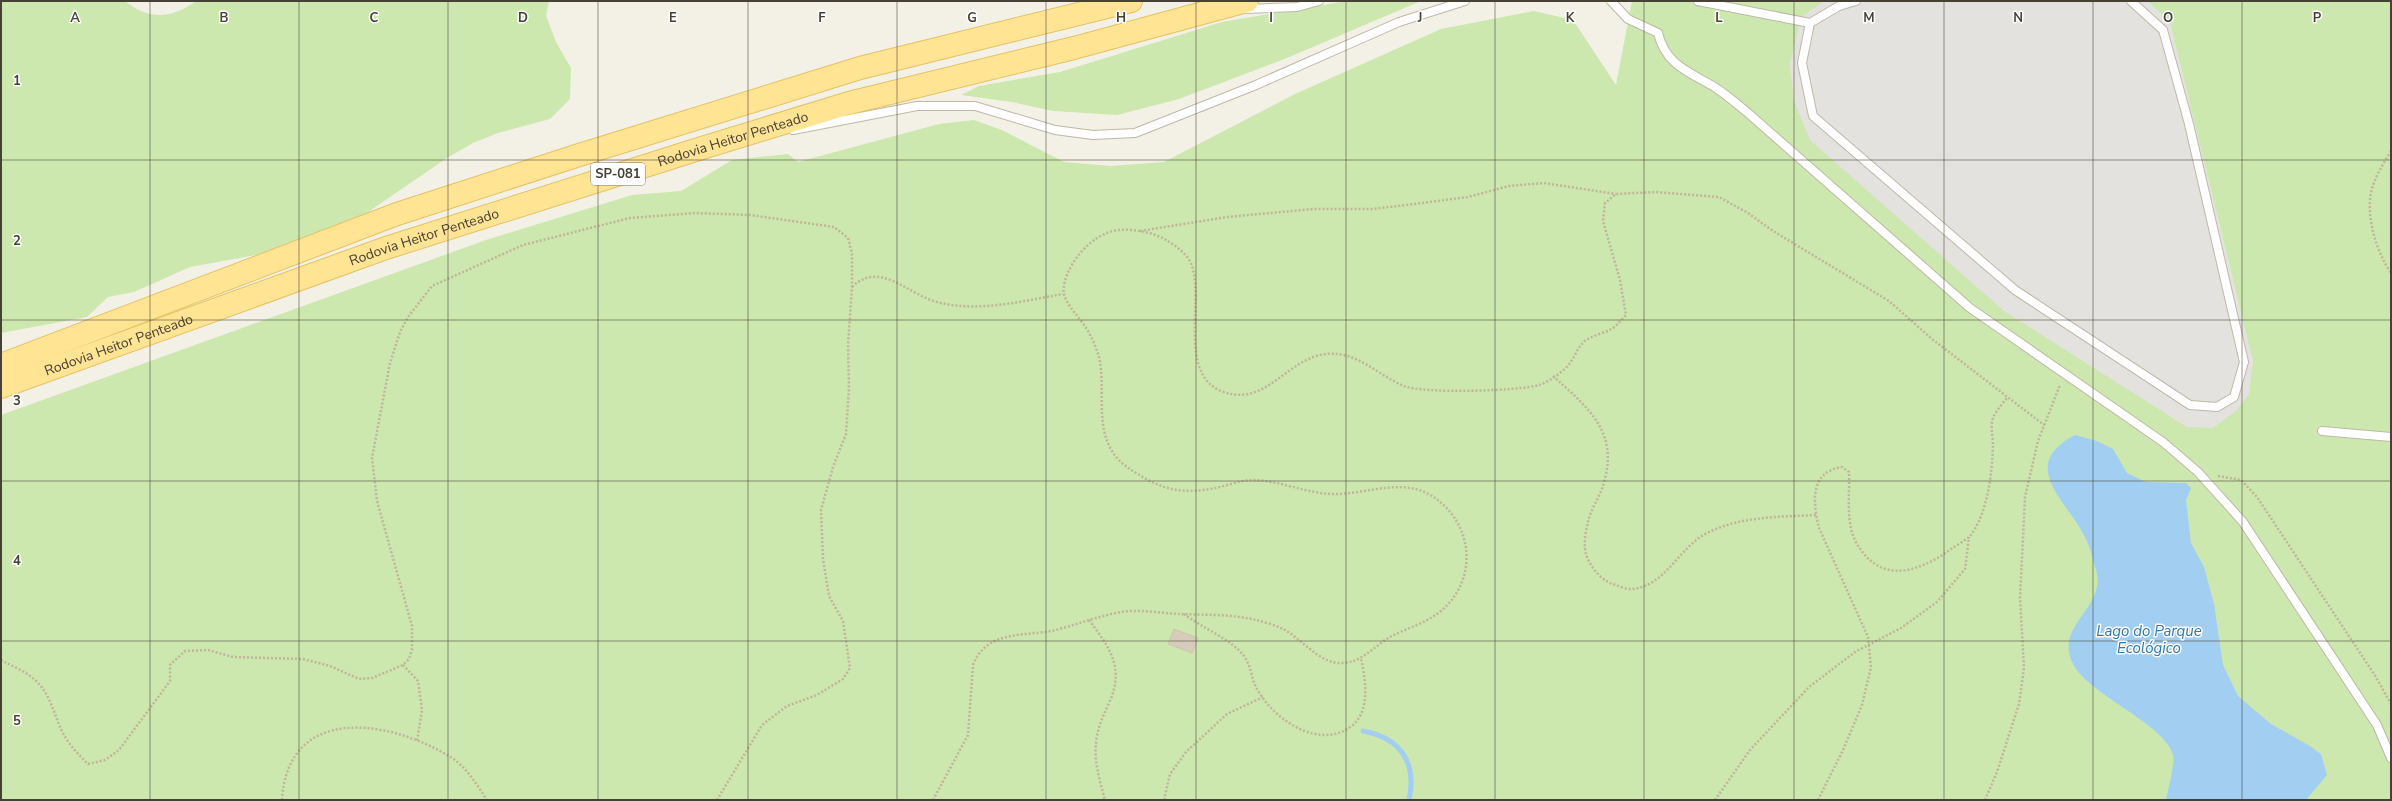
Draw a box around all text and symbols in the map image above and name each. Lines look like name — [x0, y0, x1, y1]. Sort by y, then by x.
text: A — [70, 9, 80, 27]
text: B — [220, 9, 229, 27]
text: C — [370, 9, 379, 27]
text: D — [518, 9, 528, 27]
text: E — [669, 9, 677, 27]
text: F — [818, 9, 826, 27]
text: G — [967, 9, 977, 27]
text: H — [1116, 9, 1126, 27]
text: I — [1269, 9, 1273, 27]
text: J — [1417, 9, 1422, 27]
text: K — [1566, 9, 1575, 27]
text: L — [1715, 9, 1723, 27]
text: M — [1863, 9, 1875, 27]
text: N — [2013, 9, 2023, 27]
text: O — [2163, 9, 2173, 27]
text: P — [2313, 9, 2322, 27]
text: 1 — [13, 72, 21, 90]
street label: Rodovia Heitor Penteado — [655, 106, 811, 171]
road number: SP-081 — [591, 163, 645, 185]
street label: Rodovia Heitor Penteado — [346, 203, 502, 270]
text: 2 — [13, 232, 21, 250]
street label: Rodovia Heitor Penteado — [42, 309, 196, 380]
text: 3 — [13, 392, 21, 410]
text: 4 — [13, 552, 21, 570]
water label: Lago do Parque Ecológico — [2096, 621, 2202, 658]
text: 5 — [13, 712, 21, 730]

